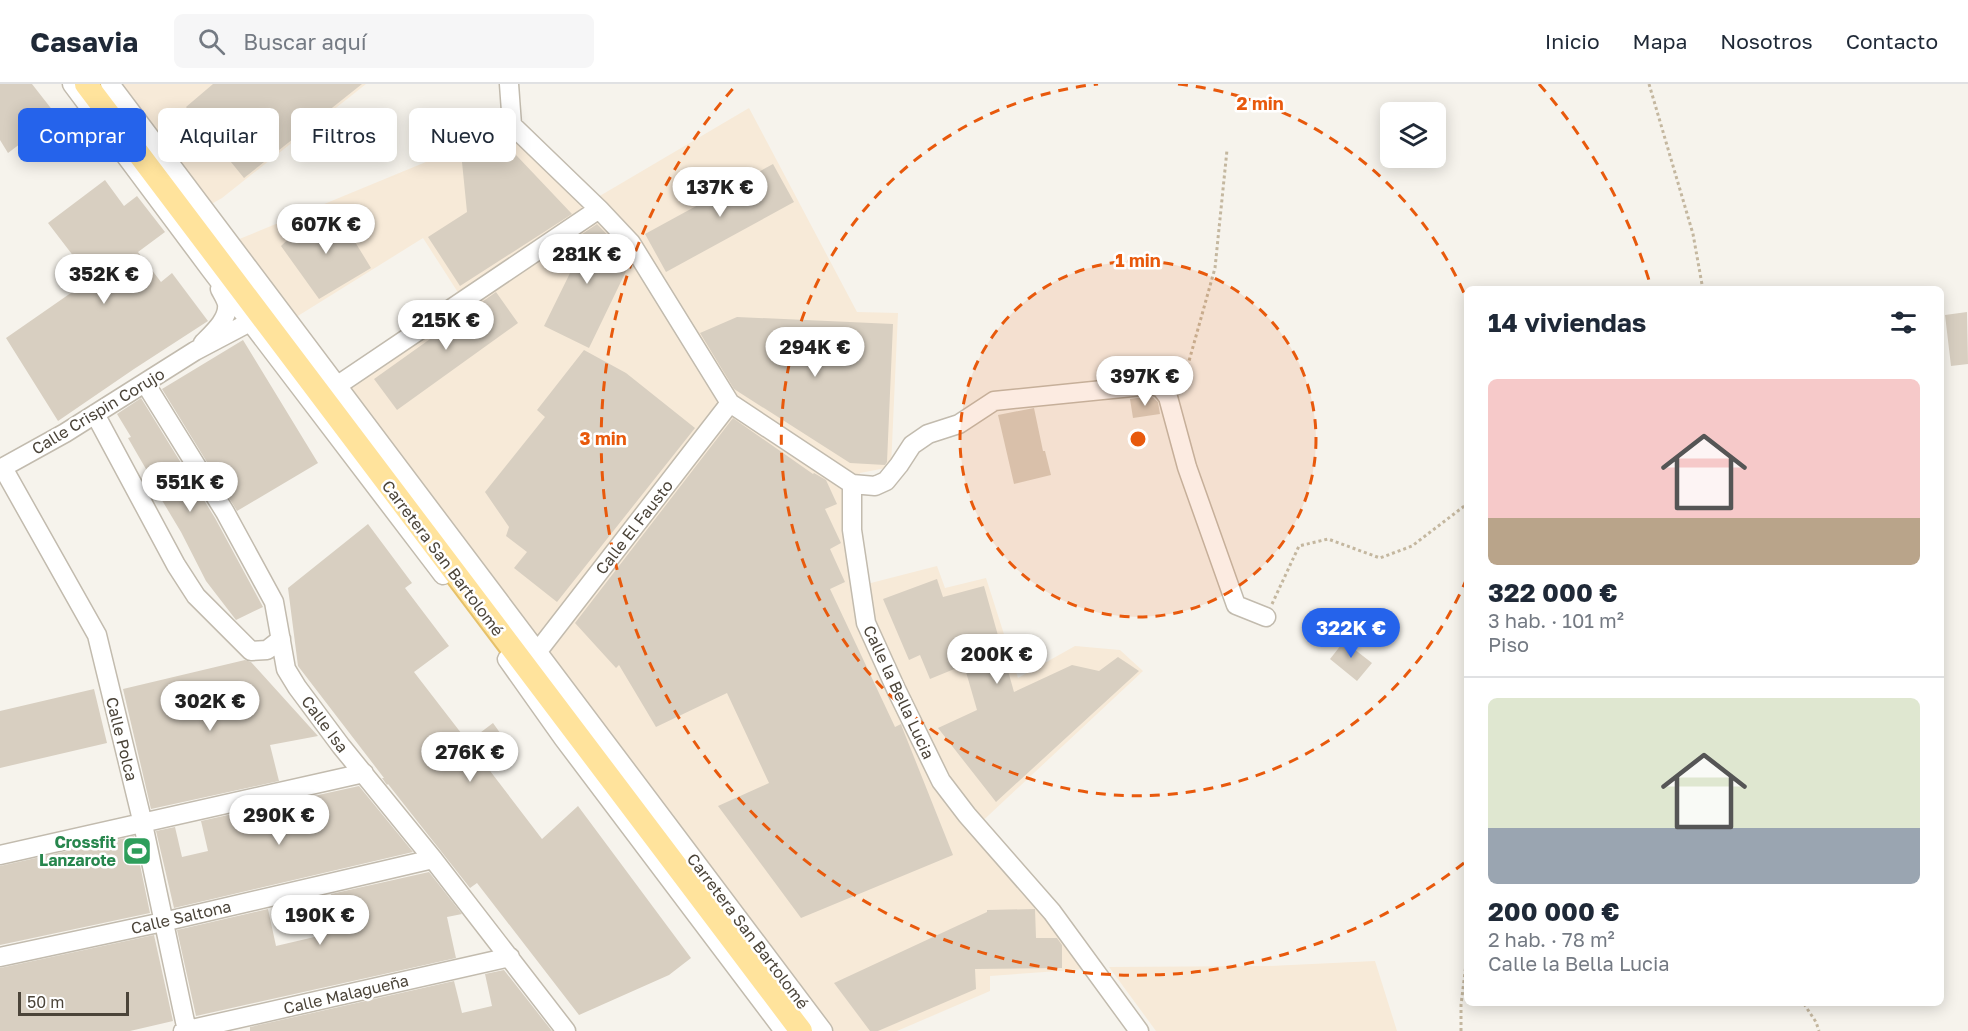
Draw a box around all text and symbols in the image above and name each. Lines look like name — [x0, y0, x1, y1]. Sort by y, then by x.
search box — [174, 14, 594, 68]
text: Casavia — [30, 25, 138, 58]
icon: search — [195, 25, 228, 58]
text: Buscar aquí — [243, 28, 367, 55]
text: Inicio — [1545, 28, 1600, 54]
text: Mapa — [1633, 28, 1687, 54]
text: Nosotros — [1720, 28, 1813, 54]
text: Contacto — [1846, 28, 1938, 54]
text: 2 min — [1236, 92, 1284, 114]
map controls — [1380, 102, 1446, 168]
button: layers — [1380, 102, 1446, 168]
chip: Comprar — [18, 108, 146, 162]
chip: Alquilar — [158, 108, 279, 162]
chip: Filtros — [291, 108, 397, 162]
chip: Nuevo — [409, 108, 516, 162]
pin: 137K € — [671, 167, 769, 218]
text: 137K € — [687, 174, 754, 198]
pin: 607K € — [277, 204, 375, 255]
text: 607K € — [291, 211, 361, 235]
pin: 281K € — [538, 234, 636, 285]
text: 281K € — [553, 241, 621, 265]
text: 1 min — [1115, 249, 1161, 271]
pin: 352K € — [55, 254, 153, 305]
text: 352K € — [69, 261, 139, 285]
pin: 215K € — [397, 300, 495, 351]
icon: filters — [1887, 306, 1920, 339]
text: 215K € — [412, 307, 480, 331]
text: 14 viviendas — [1488, 307, 1646, 338]
pin: 294K € — [766, 327, 864, 378]
text: 294K € — [780, 334, 851, 358]
pin: 397K € — [1096, 356, 1194, 407]
street label: Calle Crispin Corujo — [28, 363, 168, 459]
text: 397K € — [1110, 363, 1180, 387]
icon: home — [1650, 418, 1758, 526]
text: 3 min — [579, 427, 627, 449]
centre of rings — [1128, 429, 1148, 449]
pin: 551K € — [141, 462, 239, 513]
text: 551K € — [156, 469, 224, 493]
street label: Carretera San Bartolomé — [378, 476, 508, 640]
street label: Calle El Fausto — [591, 476, 677, 578]
text: 322 000 € — [1488, 577, 1618, 608]
pin: 322K € — [1302, 608, 1400, 659]
text: 3 hab. · 101 m² — [1488, 608, 1624, 632]
text: 322K € — [1316, 615, 1386, 639]
street label: Calle la Bella Lucia — [859, 622, 939, 762]
text: Piso — [1488, 632, 1529, 656]
pin: 200K € — [948, 634, 1046, 685]
text: 200K € — [961, 641, 1033, 665]
pin: 302K € — [161, 681, 259, 732]
text: 302K € — [175, 688, 246, 712]
street label: Calle Isa — [297, 692, 353, 756]
street label: Calle Polca — [102, 695, 142, 783]
pin: 276K € — [421, 732, 519, 783]
icon: home — [1650, 737, 1758, 845]
text: 276K € — [435, 739, 505, 763]
pin: 290K € — [230, 795, 328, 846]
text: 290K € — [243, 802, 315, 826]
place label: Crossfit Lanzarote — [39, 832, 116, 870]
sports icon: Crossfit Lanzarote — [121, 835, 153, 867]
street label: Carretera San Bartolomé — [683, 849, 813, 1013]
pin: 190K € — [271, 895, 369, 946]
street label: Calle Saltona — [129, 896, 233, 938]
text: 200 000 € — [1488, 896, 1620, 927]
text: 190K € — [285, 902, 355, 926]
text: 2 hab. · 78 m² — [1488, 927, 1615, 951]
text: Calle la Bella Lucia — [1488, 951, 1670, 975]
street label: Calle Malagueña — [281, 970, 411, 1018]
scale bar — [18, 989, 129, 1016]
text: 50 m — [27, 992, 64, 1012]

